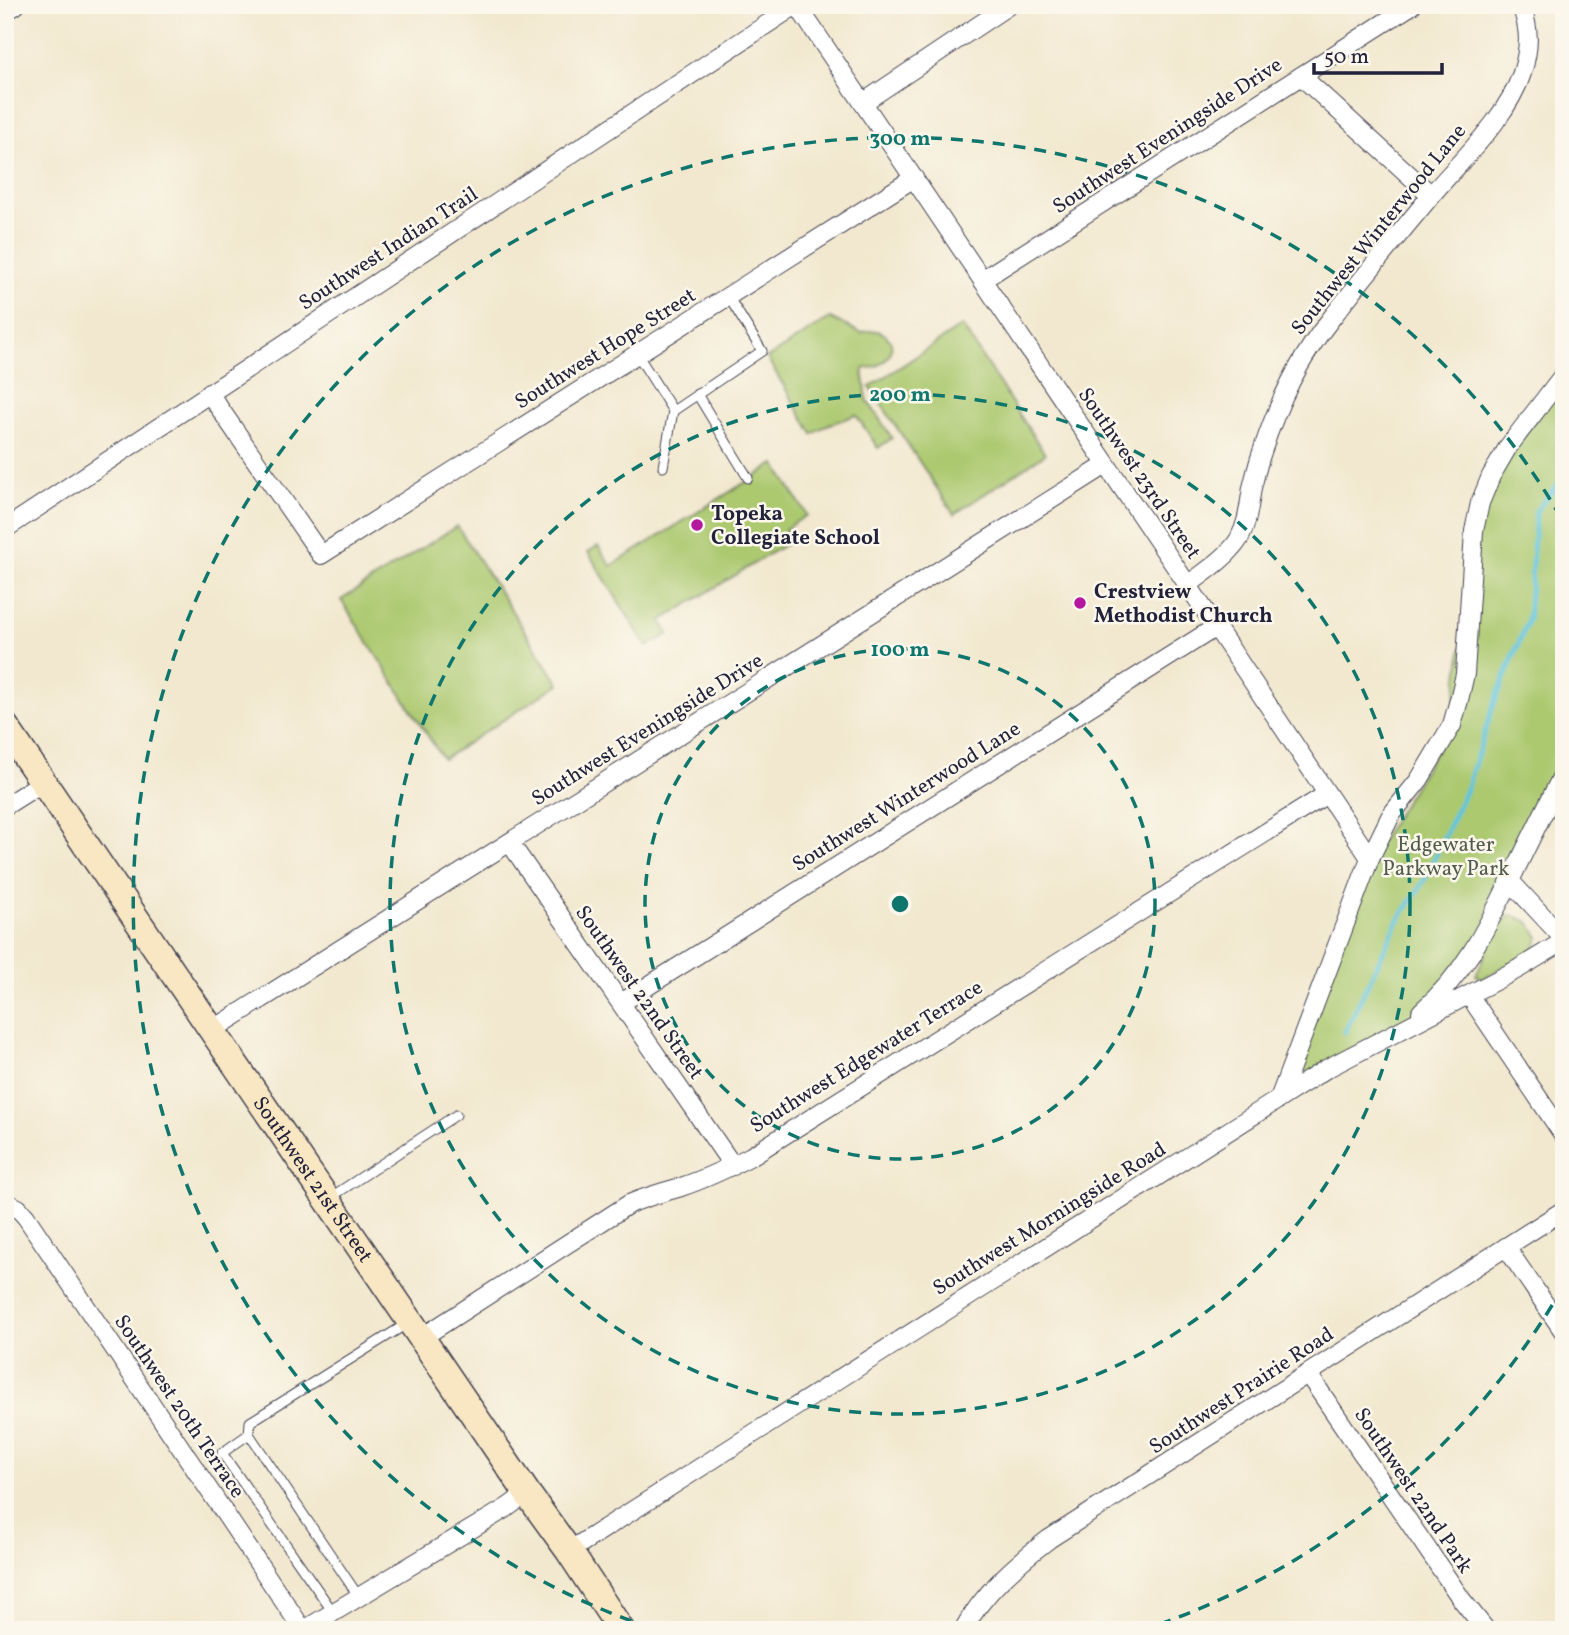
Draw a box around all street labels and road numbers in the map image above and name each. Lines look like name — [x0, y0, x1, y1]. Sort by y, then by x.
street label: Southwest Eveningside Drive — [1047, 51, 1288, 222]
street label: Southwest Winterwood Lane — [1285, 118, 1474, 342]
street label: Southwest Indian Trail — [294, 180, 484, 318]
street label: Southwest Hope Street — [510, 282, 702, 417]
street label: Southwest 23rd Street — [1070, 382, 1207, 565]
street label: Southwest Eveningside Drive — [526, 647, 769, 814]
street label: Southwest Winterwood Lane — [787, 715, 1026, 880]
street label: Southwest 22nd Street — [568, 900, 710, 1086]
street label: Southwest Edgewater Terrace — [745, 974, 989, 1141]
street label: Southwest 21st Street — [245, 1091, 379, 1269]
street label: Southwest Morningside Road — [928, 1135, 1172, 1303]
street label: Southwest 20th Terrace — [106, 1309, 251, 1504]
street label: Southwest Prairie Road — [1144, 1321, 1340, 1462]
street label: Southwest 22nd Park — [1346, 1402, 1479, 1580]

